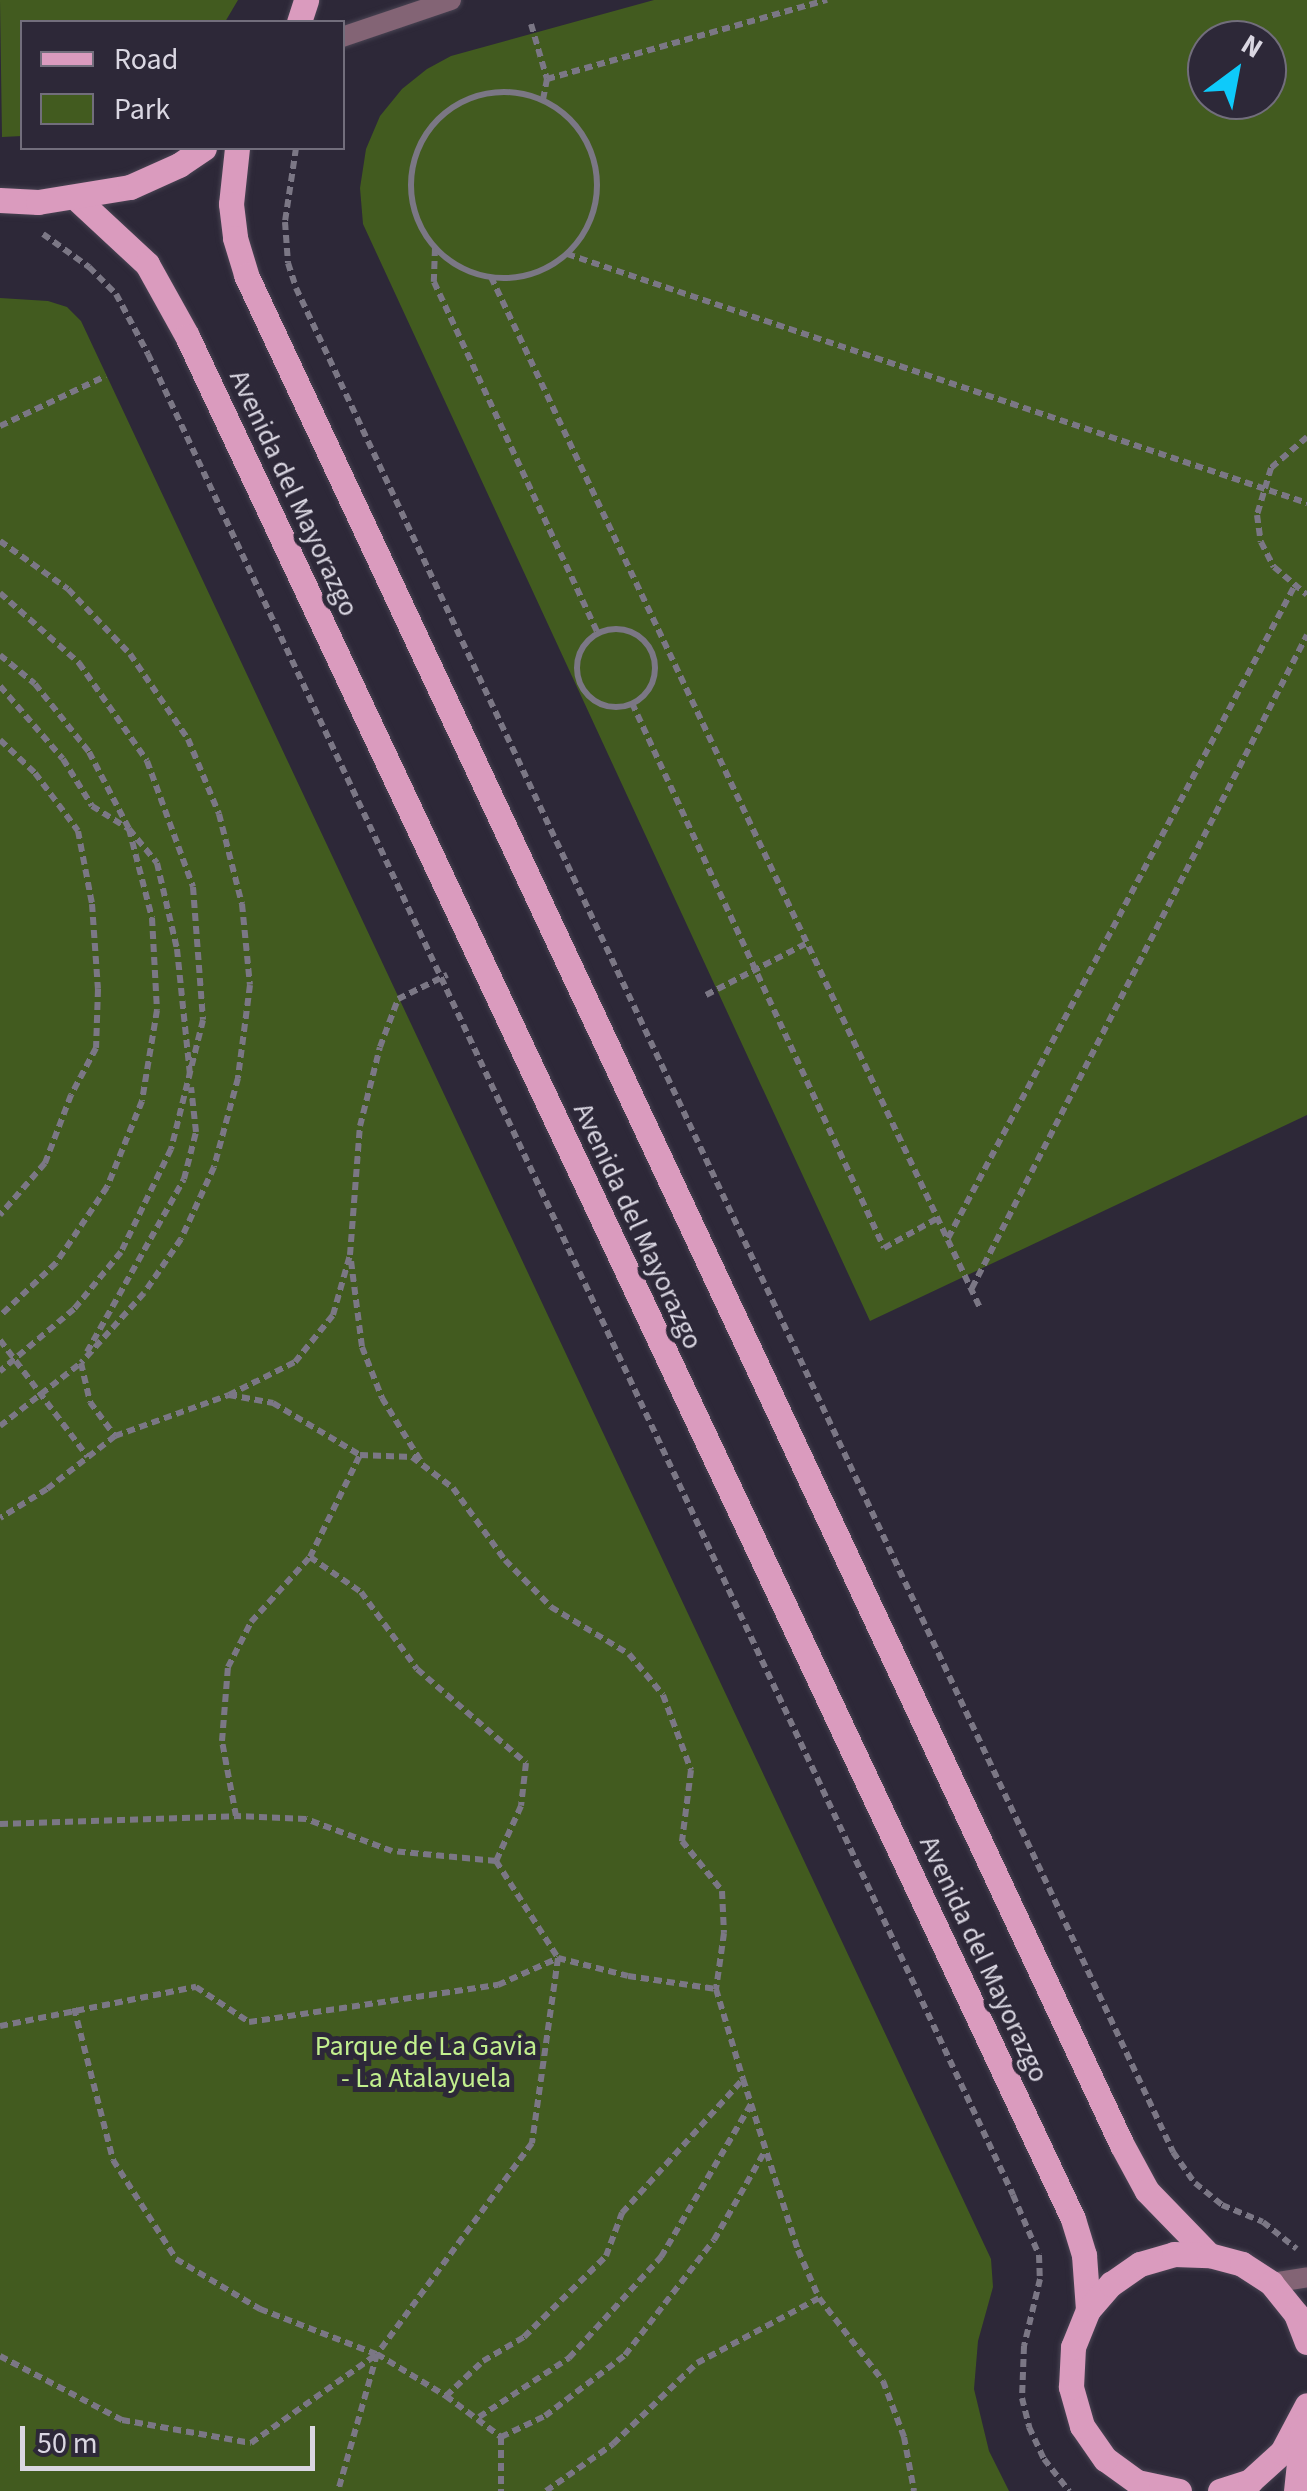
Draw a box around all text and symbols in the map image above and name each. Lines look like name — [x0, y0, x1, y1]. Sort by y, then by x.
legend — [20, 20, 345, 150]
north arrow — [1187, 20, 1287, 120]
text: N — [1233, 24, 1270, 68]
text: Road — [114, 38, 178, 81]
text: Park — [114, 88, 170, 131]
street label: Avenida del Mayorazgo — [222, 365, 366, 621]
street label: Avenida del Mayorazgo — [566, 1098, 710, 1354]
street label: Avenida del Mayorazgo — [912, 1831, 1056, 2087]
park label: Parque de La Gavia - La Atalayuela — [315, 2029, 537, 2095]
scale bar — [25, 2406, 320, 2468]
text: 50 m — [37, 2422, 98, 2465]

